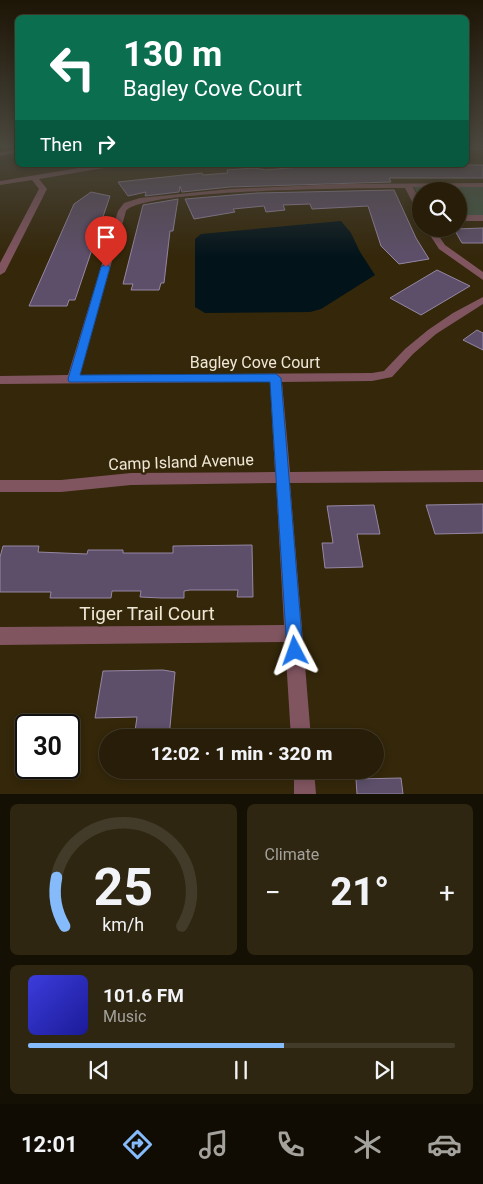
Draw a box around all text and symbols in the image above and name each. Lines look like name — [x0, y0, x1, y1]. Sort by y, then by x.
text: 130 m — [123, 34, 222, 75]
icon: left — [40, 35, 105, 100]
text: Bagley Cove Court — [123, 76, 302, 101]
icon: right — [92, 130, 120, 158]
text: Then — [40, 133, 82, 156]
map controls — [412, 182, 467, 237]
button: search — [412, 182, 467, 237]
pin — [85, 216, 127, 267]
icon: arrive — [92, 223, 120, 251]
street label: Bagley Cove Court — [190, 353, 320, 372]
street label: Camp Island Avenue — [108, 450, 254, 474]
street label: Tiger Trail Court — [79, 602, 215, 625]
position arrow — [268, 624, 320, 676]
speed limit sign: 30 — [15, 714, 80, 779]
text: 12:02 · 1 min · 320 m — [150, 742, 333, 765]
text: Climate — [265, 845, 319, 864]
text: 25 — [93, 857, 153, 918]
text: 21° — [330, 870, 389, 914]
text: − — [265, 876, 281, 909]
text: + — [439, 876, 455, 909]
text: km/h — [102, 914, 144, 935]
text: 101.6 FM — [103, 984, 184, 1007]
text: Music — [103, 1007, 146, 1026]
icon: previous — [85, 1056, 113, 1084]
icon: pause — [227, 1056, 255, 1084]
icon: next — [370, 1056, 398, 1084]
icon: directions — [120, 1127, 155, 1162]
icon: music — [196, 1127, 231, 1162]
icon: phone — [273, 1127, 308, 1162]
icon: climate — [350, 1127, 385, 1162]
icon: car — [427, 1127, 462, 1162]
text: 12:01 — [21, 1132, 78, 1157]

